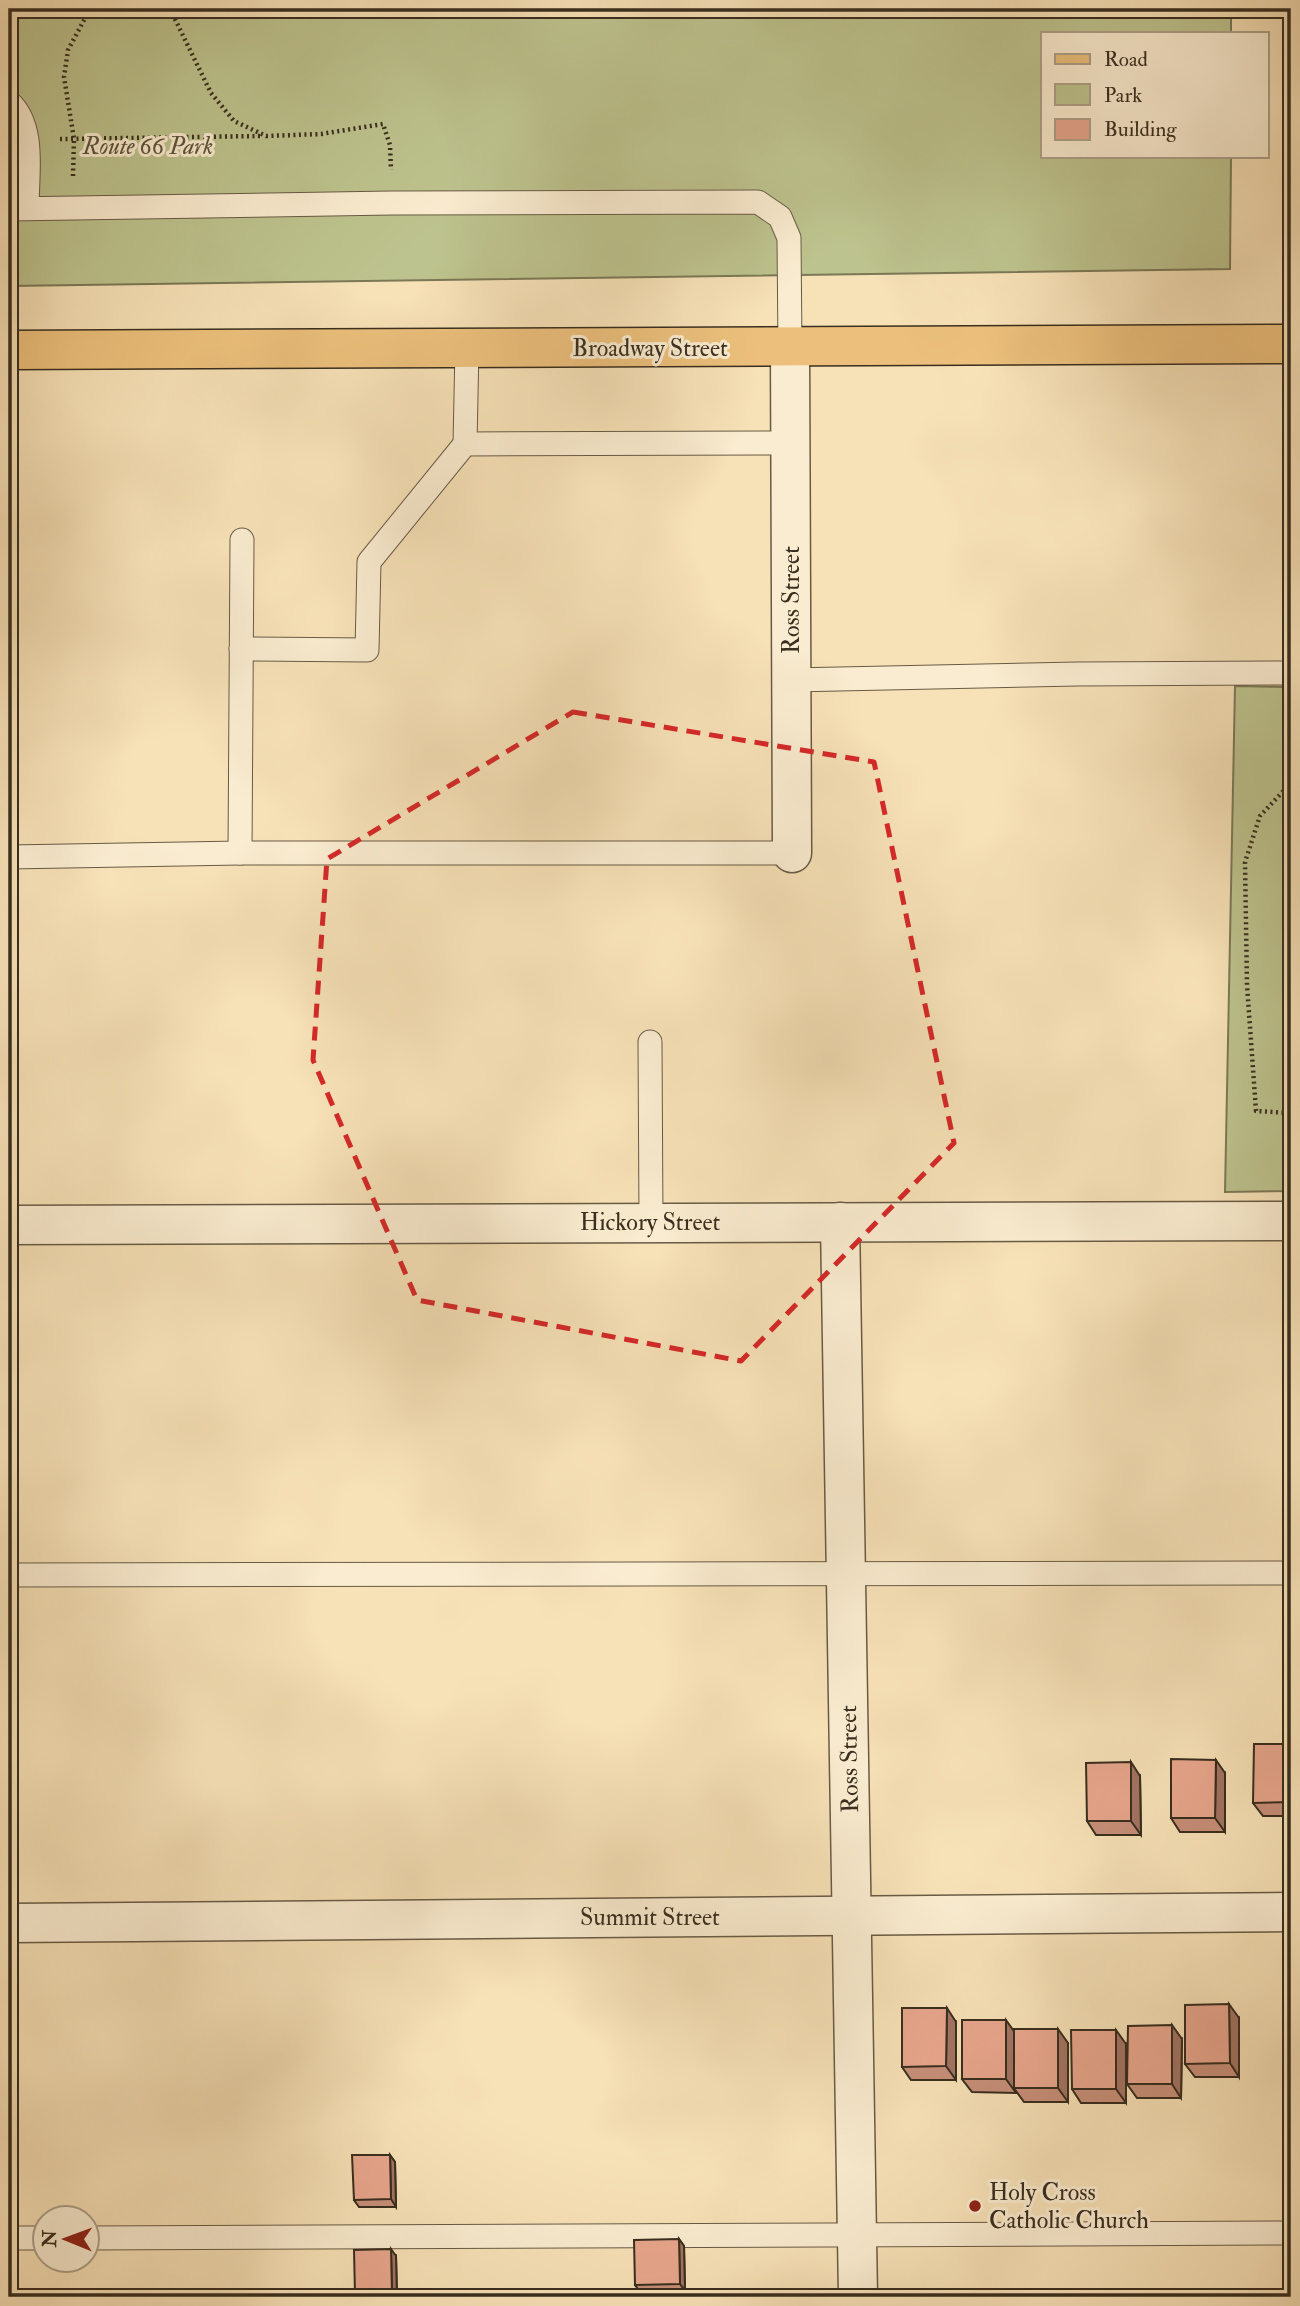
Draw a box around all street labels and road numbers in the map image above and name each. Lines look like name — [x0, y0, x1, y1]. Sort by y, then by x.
street label: Broadway Street — [572, 333, 728, 364]
street label: Ross Street — [776, 546, 807, 654]
street label: Hickory Street — [580, 1207, 721, 1238]
street label: Ross Street — [833, 1705, 866, 1813]
street label: Summit Street — [580, 1902, 720, 1933]

